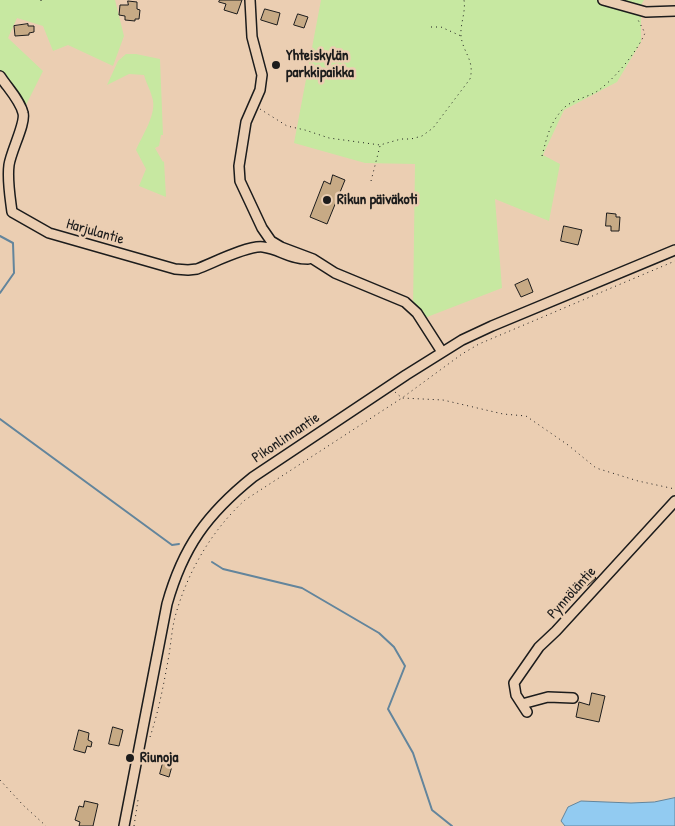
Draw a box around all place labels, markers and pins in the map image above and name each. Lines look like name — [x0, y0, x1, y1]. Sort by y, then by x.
place label: Yhteiskylän parkkipaikka — [286, 47, 354, 82]
marker: Yhteiskylän parkkipaikka — [270, 59, 282, 71]
place label: Rikun päiväkoti — [337, 191, 418, 209]
marker: Rikun päiväkoti — [321, 194, 333, 206]
place label: Riunoja — [140, 749, 178, 767]
marker: Riunoja — [124, 752, 136, 764]

